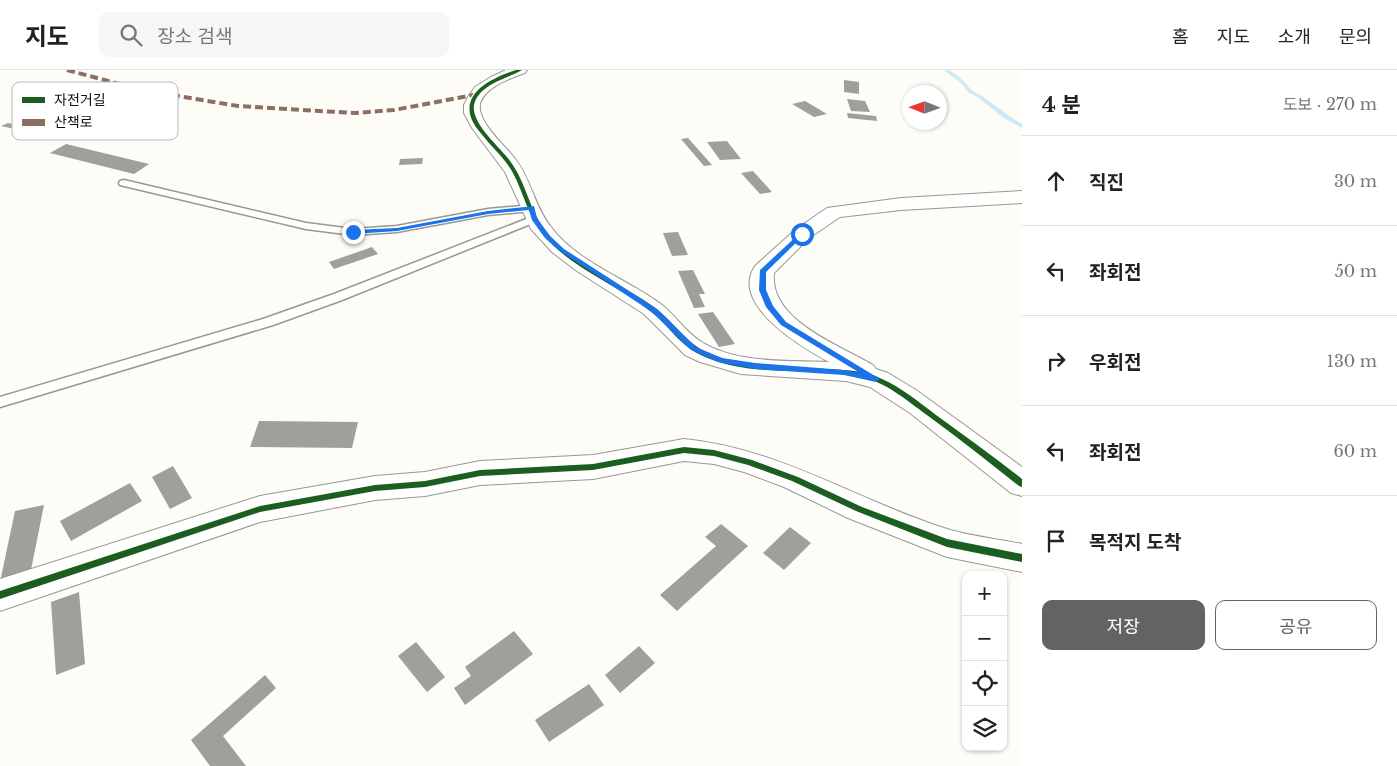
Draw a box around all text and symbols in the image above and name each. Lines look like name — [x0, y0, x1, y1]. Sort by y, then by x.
search box — [99, 12, 449, 57]
icon: search — [117, 21, 145, 49]
text: 지도 — [25, 22, 69, 51]
text: 장소 검색 — [157, 25, 233, 48]
text: 홈 — [1172, 26, 1189, 48]
text: 지도 — [1217, 26, 1250, 48]
text: 소개 — [1278, 26, 1311, 48]
text: 문의 — [1339, 26, 1372, 48]
legend — [12, 82, 178, 140]
north arrow — [902, 85, 947, 130]
text: 자전거길 — [54, 91, 106, 109]
text: 4 분 — [1042, 92, 1081, 118]
text: 도보 · 270 m — [1283, 94, 1377, 114]
text: 산책로 — [54, 113, 93, 131]
icon: ahead — [1042, 167, 1070, 195]
text: 직진 — [1089, 171, 1124, 194]
text: 30 m — [1334, 171, 1377, 191]
route end — [342, 221, 365, 244]
route start — [791, 223, 814, 246]
icon: left — [1042, 257, 1070, 285]
text: 좌회전 — [1089, 261, 1141, 284]
text: 50 m — [1335, 261, 1377, 281]
icon: right — [1042, 347, 1070, 375]
text: 우회전 — [1089, 351, 1141, 374]
text: 130 m — [1327, 351, 1377, 371]
icon: left — [1042, 437, 1070, 465]
text: 좌회전 — [1089, 441, 1141, 464]
text: 60 m — [1334, 441, 1377, 461]
icon: arrive — [1042, 527, 1070, 555]
text: 목적지 도착 — [1089, 531, 1181, 554]
map controls — [962, 571, 1007, 751]
button: + — [962, 571, 1007, 616]
button: 저장 — [1042, 600, 1205, 650]
button: 공유 — [1215, 600, 1377, 650]
button: − — [962, 616, 1007, 661]
button: locate — [962, 661, 1007, 706]
button: layers — [962, 706, 1007, 751]

